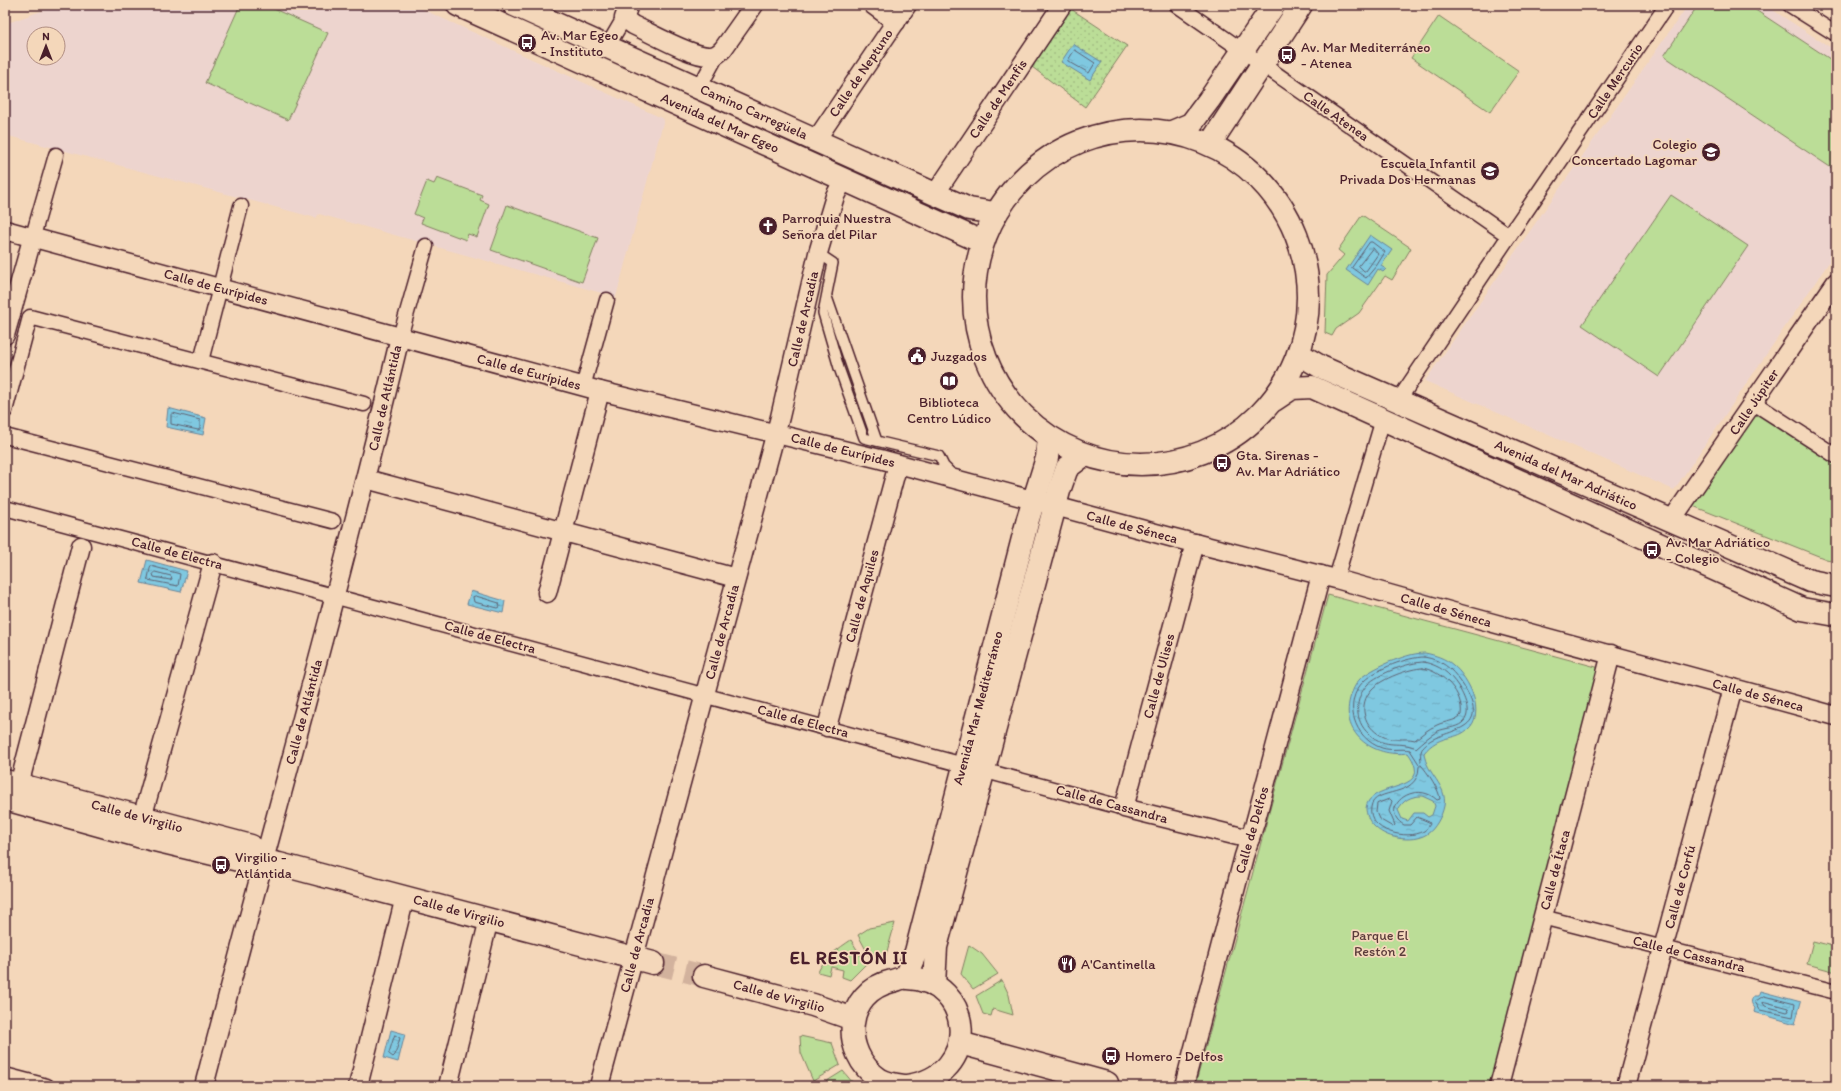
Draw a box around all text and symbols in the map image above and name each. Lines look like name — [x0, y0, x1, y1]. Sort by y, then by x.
north arrow — [26, 26, 66, 66]
street label: Calle de Neptuno — [825, 26, 897, 120]
place label: Av. Mar Egeo - Instituto — [541, 27, 618, 60]
text: N — [42, 30, 50, 43]
bus stop icon: Av. Mar Egeo - Instituto — [516, 32, 538, 54]
place label: Av. Mar Mediterráneo - Atenea — [1301, 39, 1430, 72]
street label: Calle Mercurio — [1583, 40, 1647, 122]
bus stop icon: Av. Mar Mediterráneo - Atenea — [1276, 44, 1298, 66]
street label: Calle de Menfis — [965, 56, 1031, 142]
street label: Camino Carregüela — [697, 81, 811, 144]
street label: Calle Atenea — [1300, 87, 1372, 145]
street label: Avenida del Mar Egeo — [658, 89, 782, 157]
place label: Colegio Concertado Lagomar — [1571, 136, 1698, 169]
school or university icon: Colegio Concertado Lagomar — [1700, 141, 1722, 163]
place label: Escuela Infantil Privada Dos Hermanas — [1340, 155, 1476, 188]
school or university icon: Escuela Infantil Privada Dos Hermanas — [1479, 160, 1501, 182]
place label: Parroquia Nuestra Señora del Pilar — [782, 210, 891, 243]
church icon: Parroquia Nuestra Señora del Pilar — [757, 215, 779, 237]
street label: Calle de Eurípides — [162, 265, 270, 309]
street label: Calle de Arcadia — [784, 269, 822, 369]
street label: Calle de Atlántida — [365, 343, 405, 453]
public building icon: Juzgados — [906, 345, 928, 367]
place label: Juzgados — [931, 348, 987, 365]
street label: Calle de Eurípides — [475, 350, 583, 394]
street label: Calle Júpiter — [1726, 365, 1783, 438]
library icon: Biblioteca Centro Lúdico — [938, 370, 960, 392]
place label: Biblioteca Centro Lúdico — [907, 394, 991, 427]
street label: Calle de Eurípides — [789, 429, 897, 471]
street label: Avenida del Mar Adriático — [1492, 436, 1640, 514]
place label: Gta. Sirenas - Av. Mar Adriático — [1236, 447, 1340, 480]
bus stop icon: Gta. Sirenas - Av. Mar Adriático — [1211, 452, 1233, 474]
street label: Calle de Séneca — [1084, 507, 1180, 547]
street label: Calle de Electra — [129, 533, 225, 573]
place label: Av. Mar Adriático - Colegio — [1666, 534, 1770, 567]
bus stop icon: Av. Mar Adriático - Colegio — [1641, 539, 1663, 561]
street label: Calle de Aquiles — [841, 547, 883, 645]
street label: Calle de Arcadia — [701, 582, 743, 682]
street label: Calle de Séneca — [1399, 589, 1494, 631]
street label: Calle de Electra — [442, 617, 538, 657]
street label: Avenida Mar Mediterráneo — [949, 629, 1007, 787]
street label: Calle de Ulises — [1139, 632, 1179, 720]
street label: Calle de Atlántida — [282, 657, 326, 766]
street label: Calle de Séneca — [1710, 675, 1806, 715]
street label: Calle de Electra — [755, 701, 851, 741]
street label: Calle de Cassandra — [1054, 781, 1171, 827]
street label: Calle de Delfos — [1231, 784, 1273, 876]
street label: Calle de Virgilio — [89, 796, 185, 836]
street label: Calle de Ítaca — [1536, 828, 1574, 912]
street label: Calle de Corfú — [1661, 843, 1699, 931]
place label: Virgilio - Atlántida — [235, 849, 292, 882]
bus stop icon: Virgilio - Atlántida — [210, 854, 232, 876]
street label: Calle de Virgilio — [411, 891, 507, 931]
street label: Calle de Arcadia — [616, 895, 658, 995]
park label: Parque El Restón 2 — [1352, 927, 1408, 960]
street label: Calle de Cassandra — [1631, 932, 1748, 976]
district label: EL RESTÓN II — [790, 947, 908, 969]
restaurant icon: A'Cantinella — [1056, 953, 1078, 975]
place label: A'Cantinella — [1081, 956, 1156, 973]
street label: Calle de Virgilio — [731, 976, 827, 1016]
bus stop icon: Homero - Delfos — [1100, 1045, 1122, 1067]
place label: Homero - Delfos — [1125, 1048, 1223, 1065]

